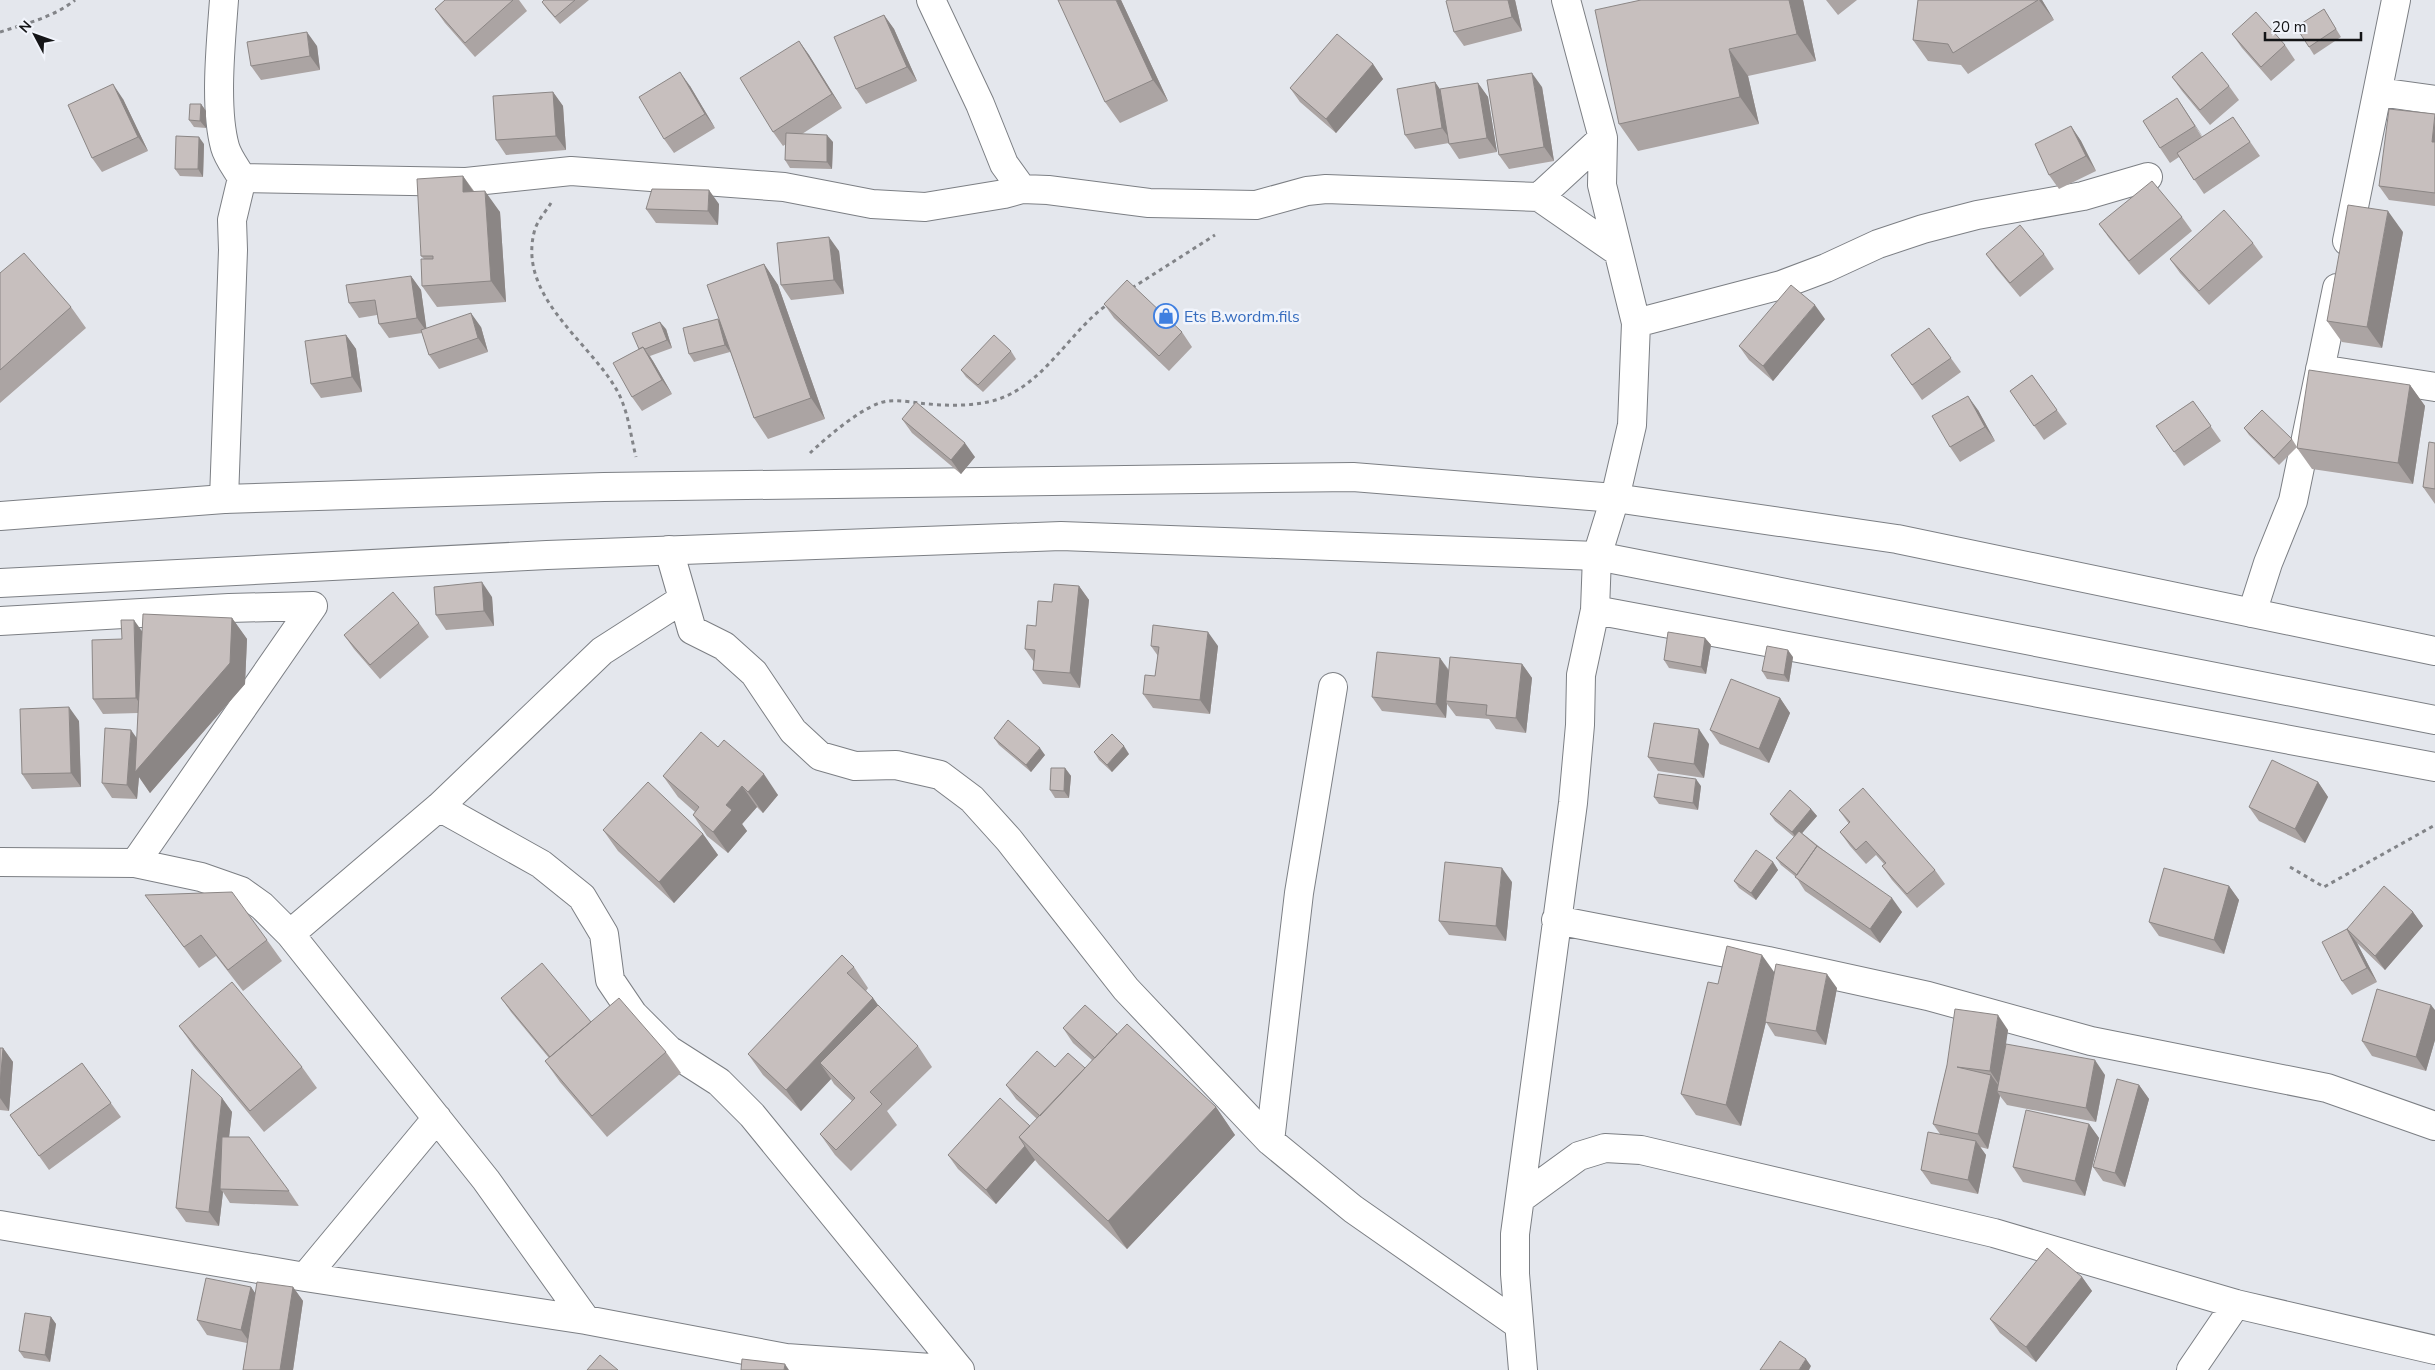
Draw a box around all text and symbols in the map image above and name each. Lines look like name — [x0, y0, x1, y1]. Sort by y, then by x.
north arrow — [10, 10, 60, 60]
scale bar — [2265, 10, 2361, 42]
text: N — [15, 17, 36, 37]
text: 20 m — [2272, 17, 2307, 37]
shop icon: Ets B.wordm.fils — [1153, 303, 1179, 329]
place label: Ets B.wordm.fils — [1184, 306, 1300, 328]

